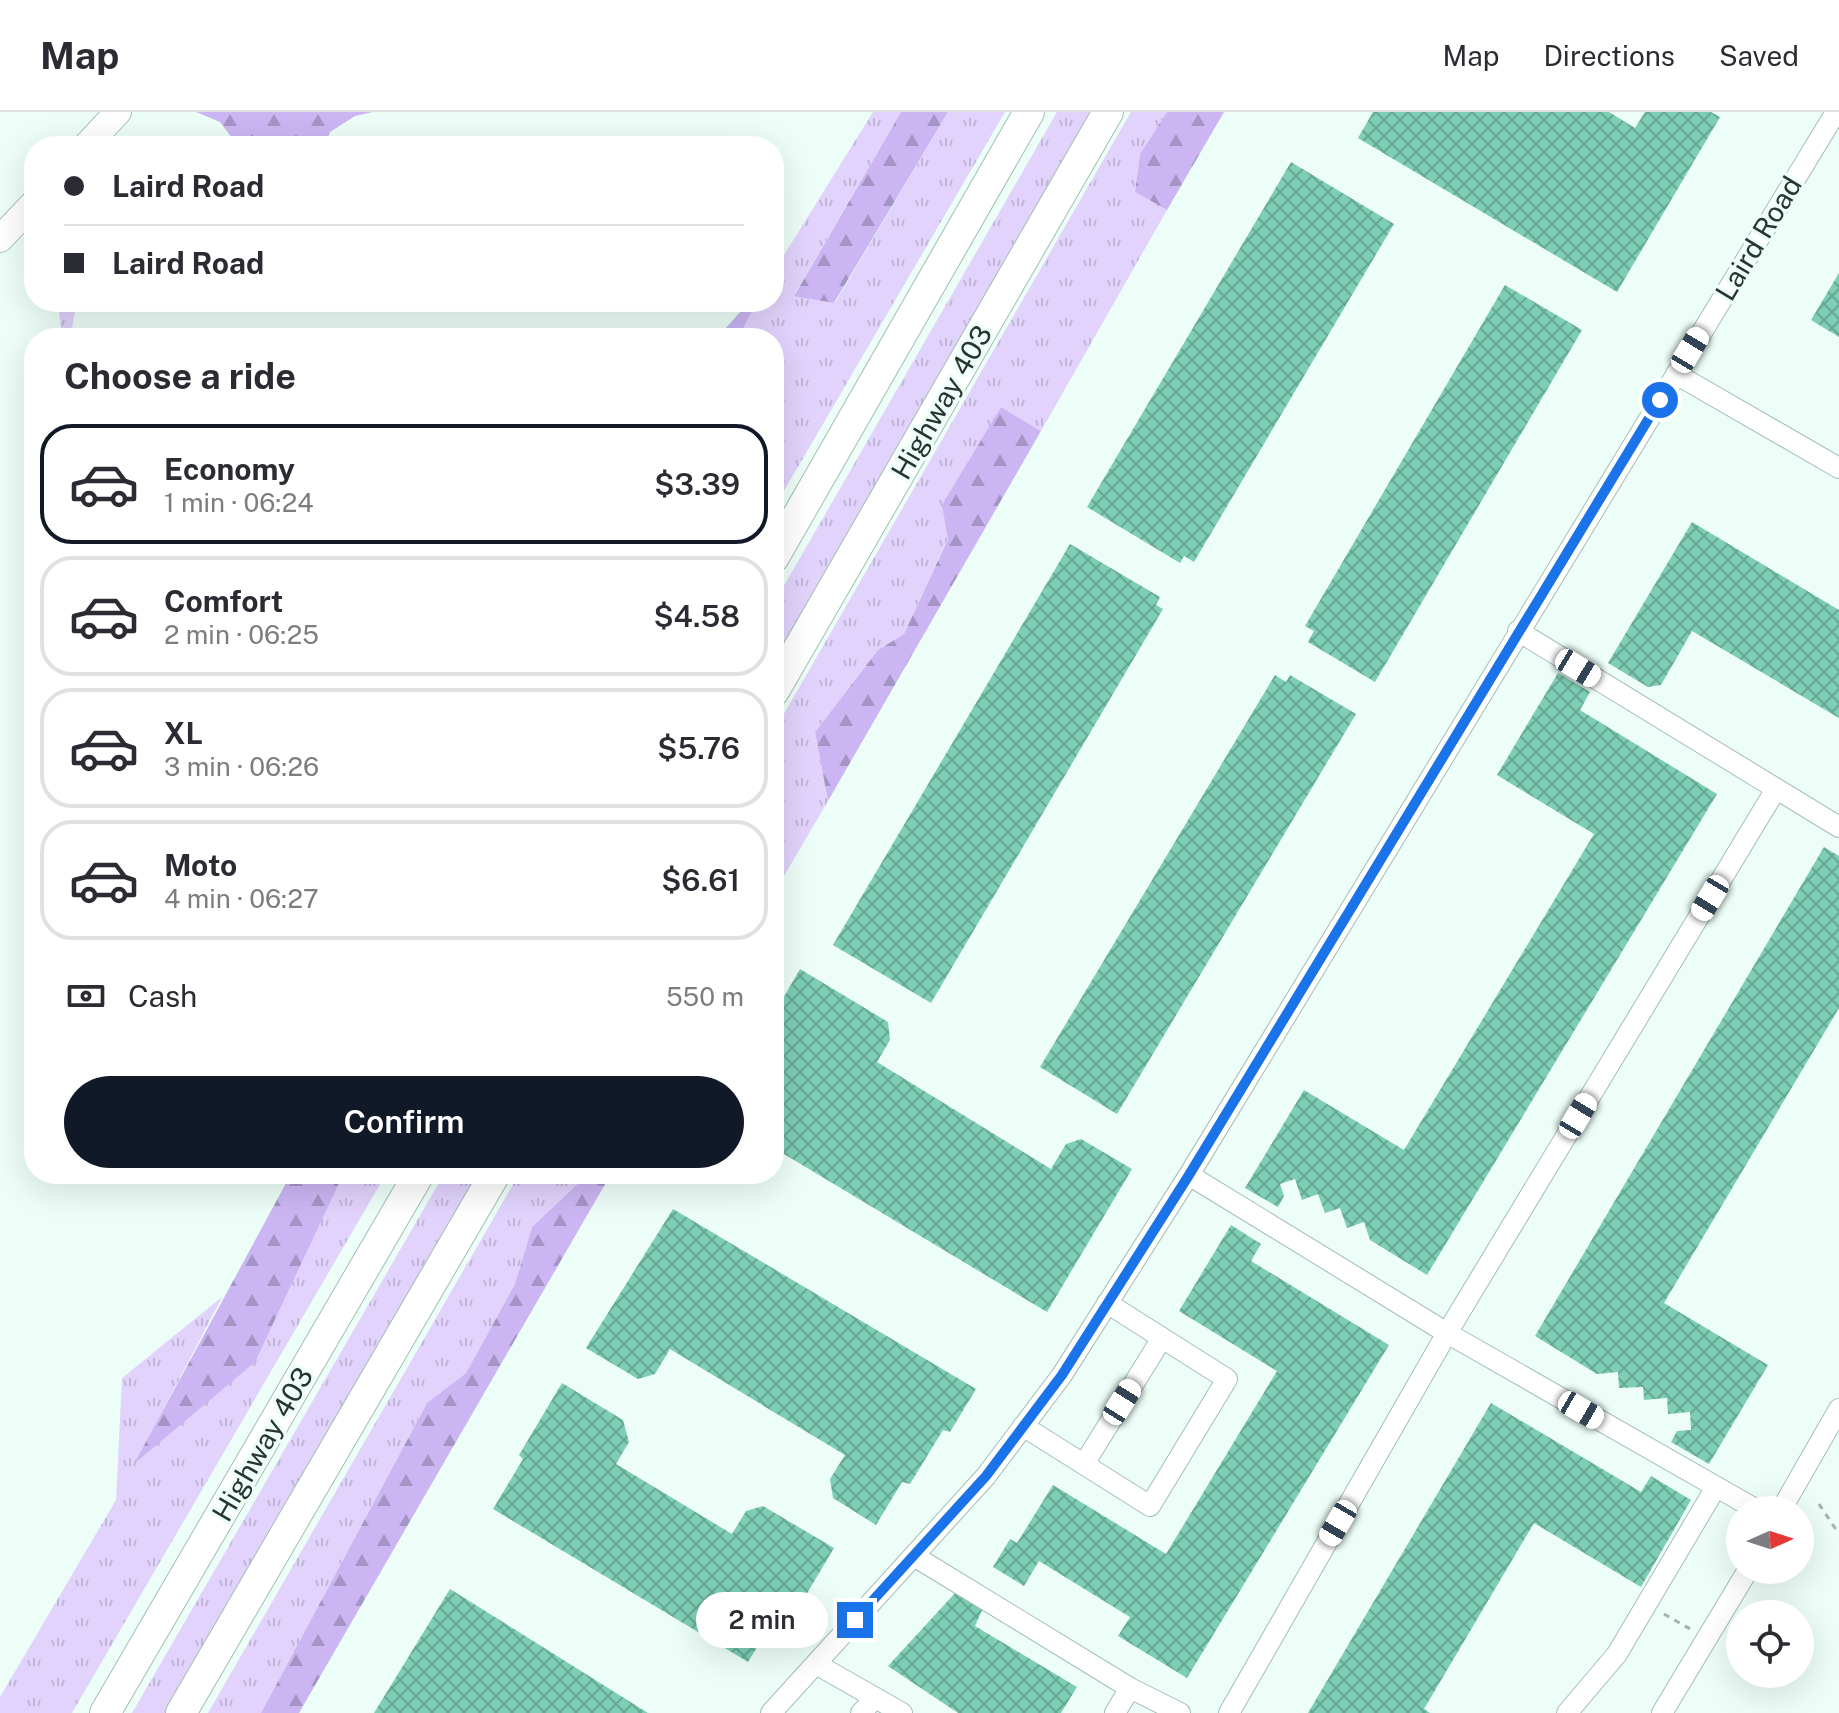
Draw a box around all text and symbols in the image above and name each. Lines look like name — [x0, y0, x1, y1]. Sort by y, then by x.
text: Map — [40, 33, 119, 78]
text: Map — [1443, 39, 1499, 72]
text: Directions — [1543, 39, 1675, 72]
text: Saved — [1719, 39, 1799, 72]
text: Laird Road — [112, 168, 264, 204]
street label: Laird Road — [1708, 170, 1808, 306]
text: Laird Road — [112, 245, 264, 281]
street label: Highway 403 — [884, 319, 998, 485]
car — [1667, 323, 1713, 377]
text: Choose a ride — [64, 355, 296, 397]
route start — [1642, 382, 1678, 418]
icon: car — [68, 448, 140, 520]
text: Economy — [164, 451, 295, 487]
text: $3.39 — [654, 466, 740, 502]
text: 1 min · 06:24 — [164, 487, 314, 518]
icon: car — [68, 580, 140, 652]
text: Comfort — [164, 583, 283, 619]
text: $4.58 — [654, 598, 740, 634]
text: 2 min · 06:25 — [164, 619, 319, 650]
car — [1551, 645, 1605, 691]
icon: car — [68, 712, 140, 784]
text: XL — [164, 715, 203, 751]
text: $5.76 — [657, 730, 740, 766]
text: 3 min · 06:26 — [164, 751, 319, 782]
icon: car — [68, 844, 140, 916]
text: Moto — [164, 847, 237, 883]
text: $6.61 — [661, 862, 740, 898]
car — [1687, 871, 1733, 925]
text: 4 min · 06:27 — [164, 883, 319, 914]
icon: cash — [64, 974, 108, 1018]
text: Cash — [128, 978, 197, 1014]
text: 550 m — [666, 981, 744, 1012]
button: Confirm — [64, 1076, 744, 1168]
car — [1555, 1089, 1601, 1143]
street label: Highway 403 — [205, 1361, 319, 1527]
car — [1099, 1375, 1145, 1429]
car — [1554, 1388, 1608, 1432]
car — [1316, 1496, 1360, 1550]
north arrow — [1726, 1496, 1814, 1584]
map controls — [1726, 1496, 1814, 1688]
callout: 2 min — [695, 1592, 827, 1648]
button: locate — [1726, 1600, 1814, 1688]
route end — [837, 1602, 873, 1638]
text: 2 min — [728, 1604, 796, 1635]

